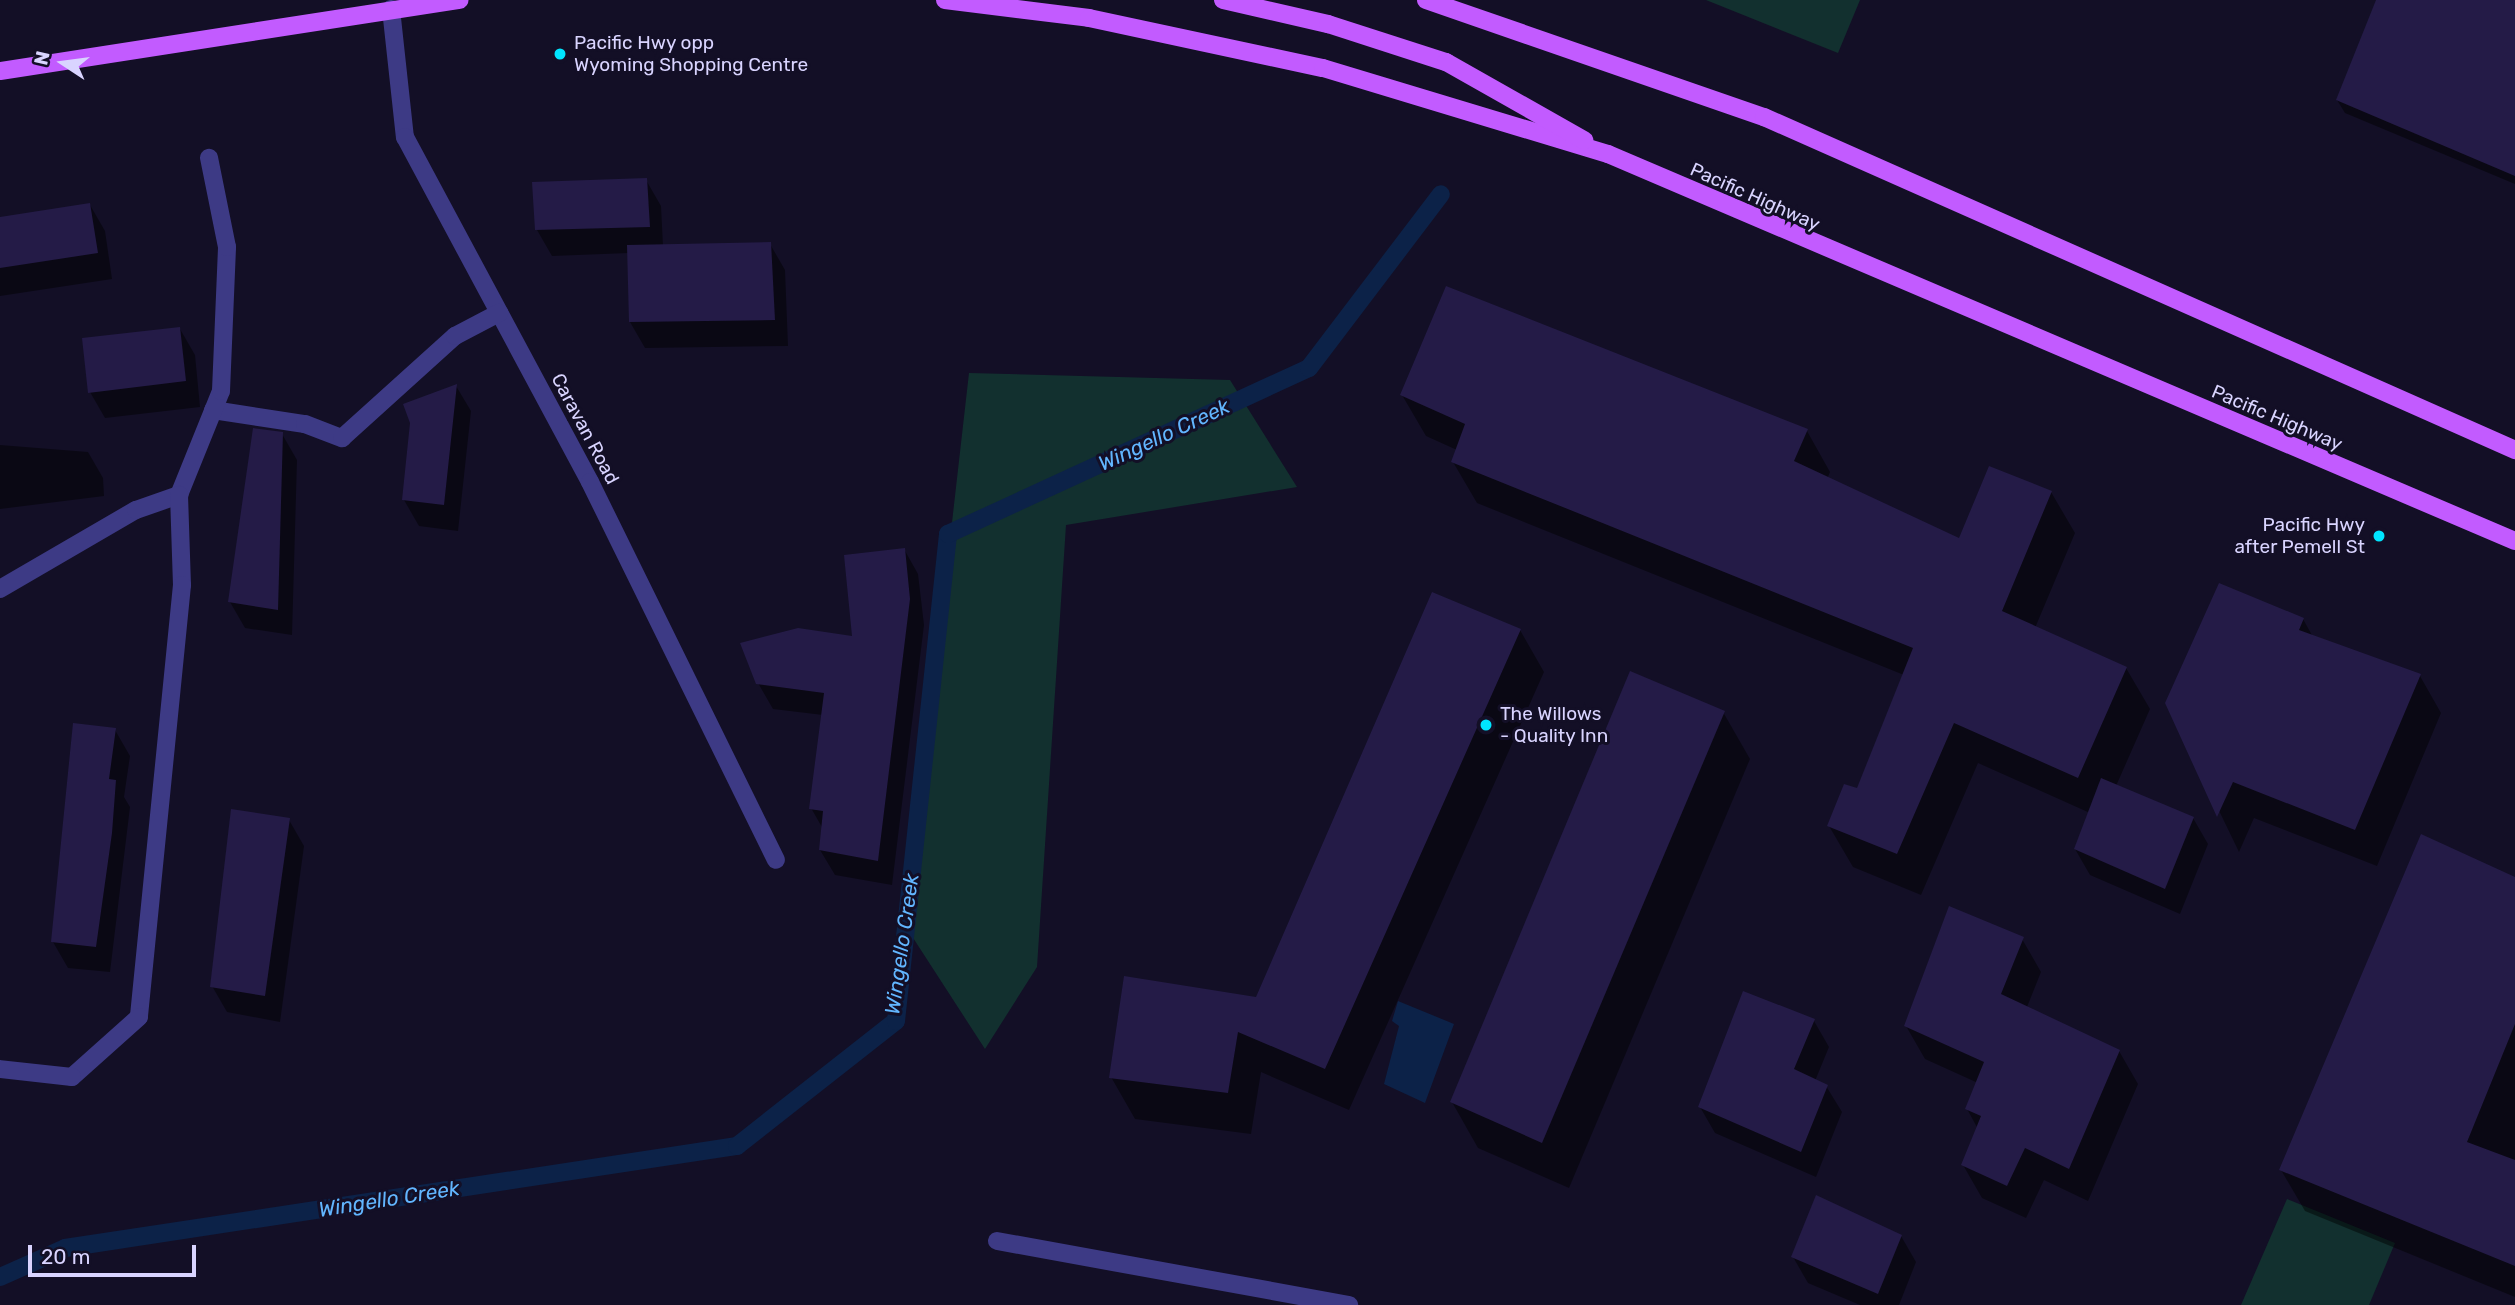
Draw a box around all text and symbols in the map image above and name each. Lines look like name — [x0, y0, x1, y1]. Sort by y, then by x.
north arrow — [28, 28, 98, 98]
place label: Pacific Hwy opp Wyoming Shopping Centre — [574, 32, 808, 76]
marker: Pacific Hwy opp Wyoming Shopping Centre — [552, 46, 568, 62]
text: N — [29, 49, 55, 67]
street label: Pacific Highway — [1686, 158, 1824, 236]
street label: Caravan Road — [546, 370, 624, 488]
street label: Pacific Highway — [2208, 380, 2346, 456]
water label: Wingello Creek — [1094, 394, 1234, 476]
place label: Pacific Hwy after Pemell St — [2234, 514, 2365, 558]
marker: Pacific Hwy after Pemell St — [2371, 528, 2387, 544]
place label: The Willows - Quality Inn — [1500, 703, 1609, 747]
marker: The Willows - Quality Inn — [1478, 717, 1494, 733]
water label: Wingello Creek — [880, 872, 924, 1016]
water label: Wingello Creek — [317, 1175, 461, 1223]
scale bar — [32, 1232, 200, 1276]
text: 20 m — [41, 1244, 90, 1269]

